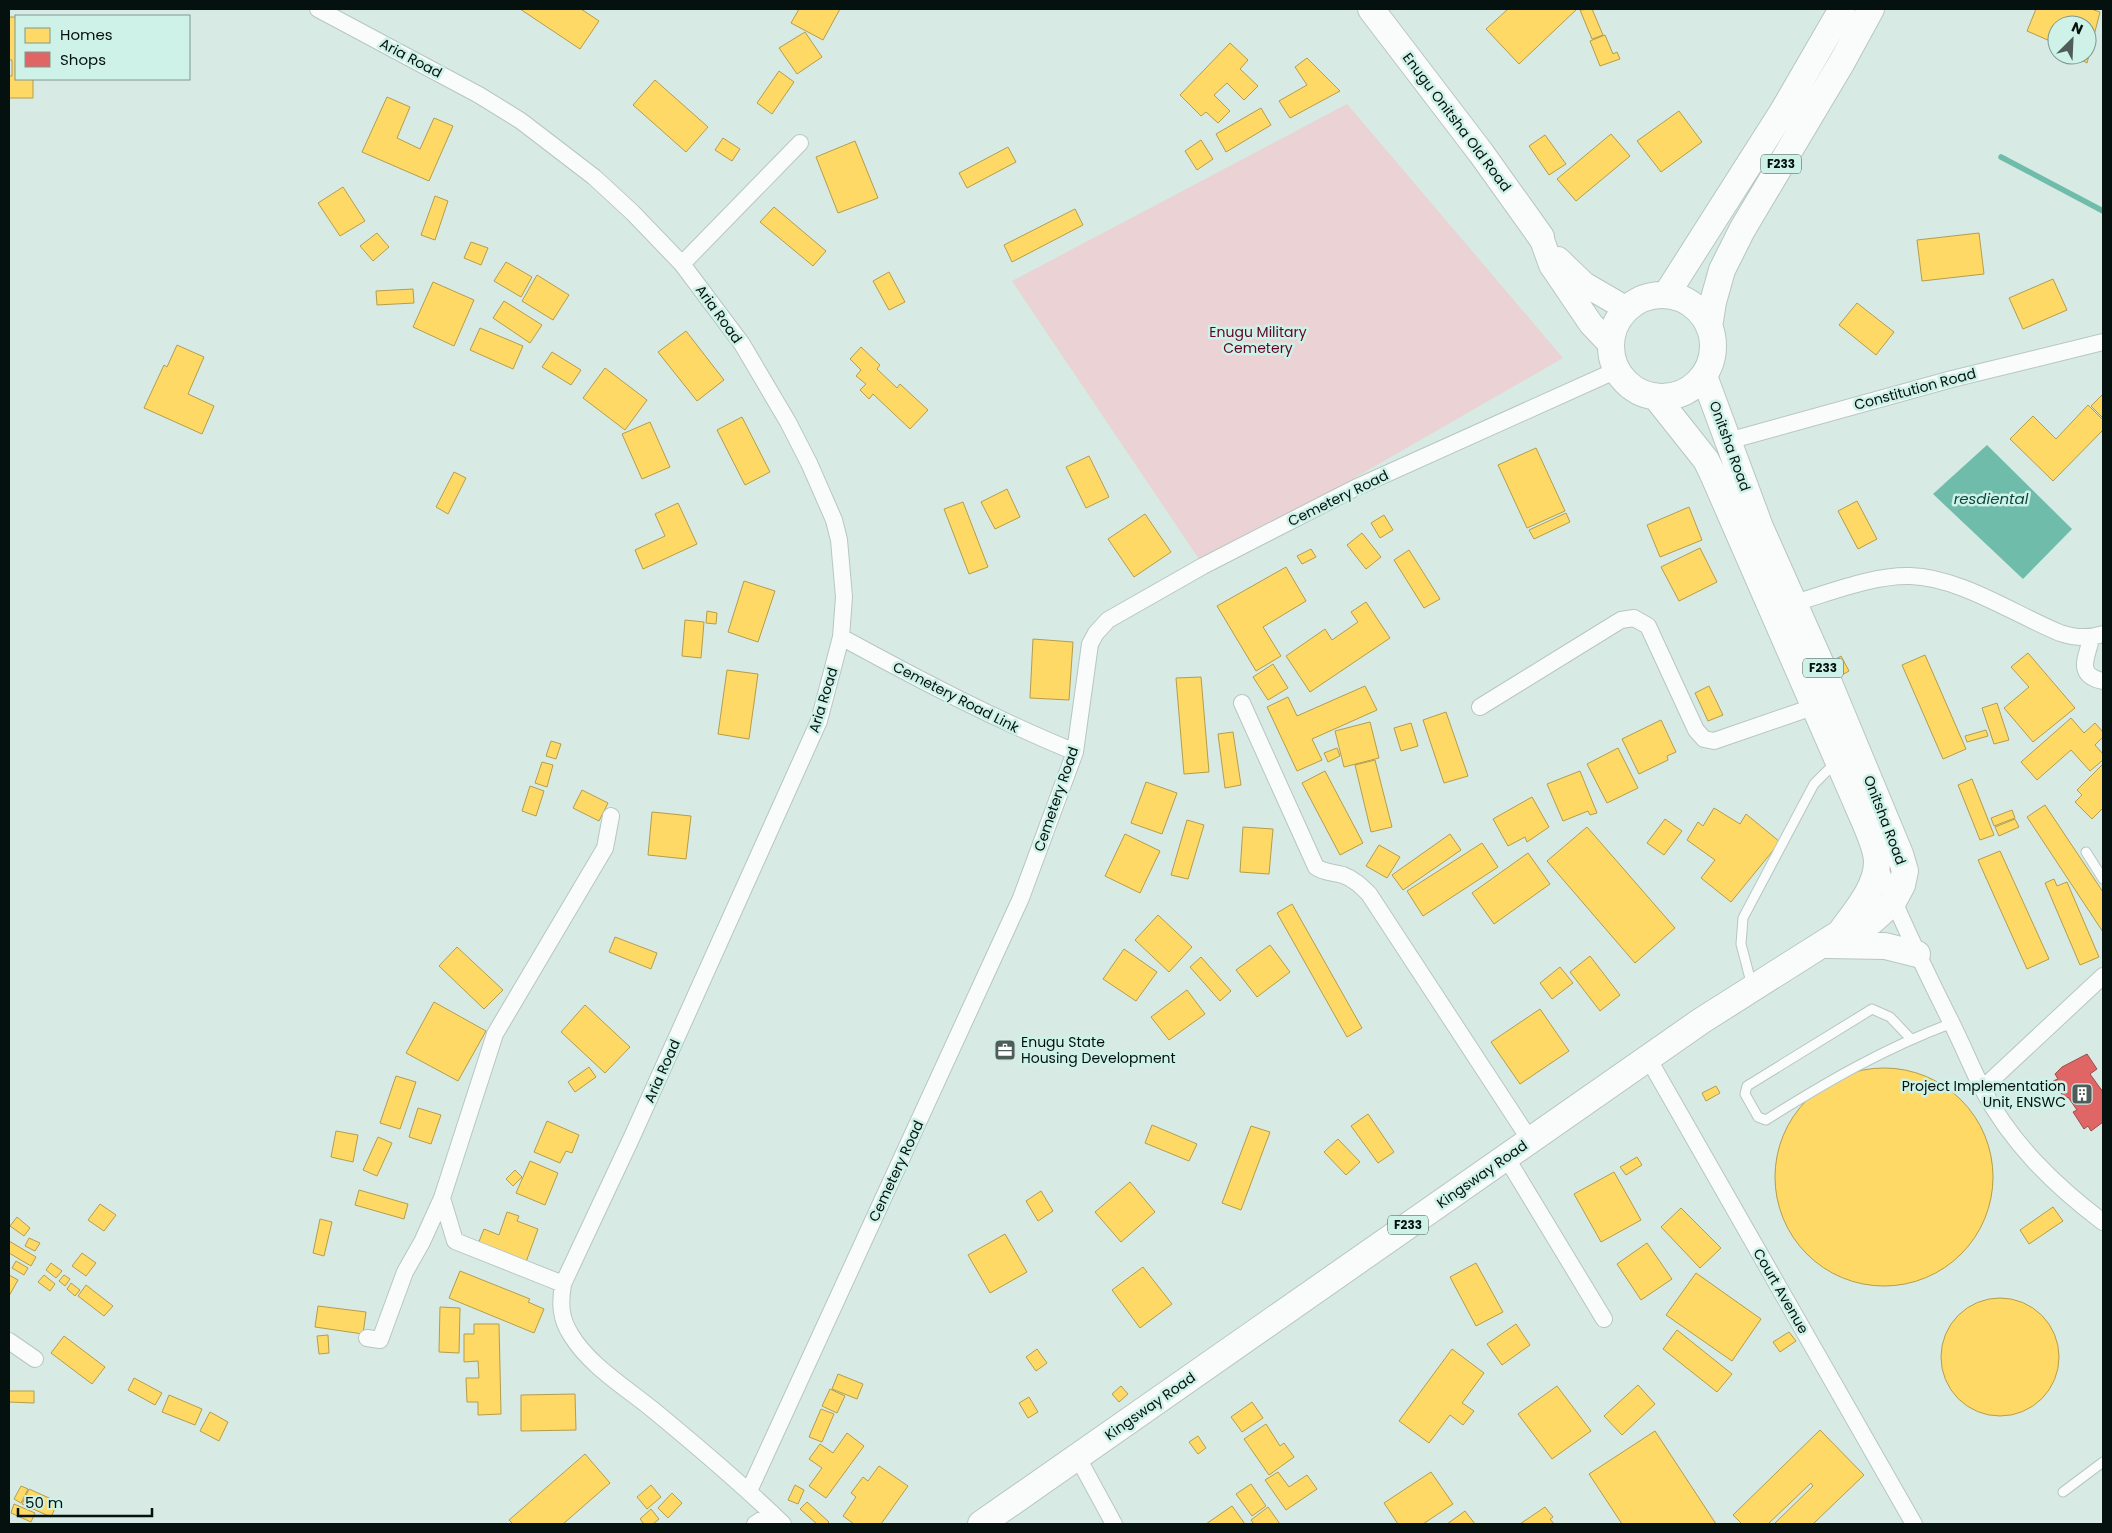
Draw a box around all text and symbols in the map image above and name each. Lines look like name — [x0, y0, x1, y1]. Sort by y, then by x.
legend — [15, 15, 190, 80]
north arrow — [2047, 15, 2097, 65]
text: N — [2068, 17, 2086, 39]
text: Homes — [60, 24, 113, 45]
street label: Aria Road — [376, 33, 446, 83]
street label: Enugu Onitsha Old Road — [1398, 48, 1516, 196]
text: Shops — [60, 49, 106, 70]
road number: F233 — [1761, 154, 1801, 173]
street label: Aria Road — [691, 281, 747, 347]
park label: Enugu Military Cemetery — [1209, 322, 1307, 358]
street label: Constitution Road — [1852, 363, 1978, 415]
street label: Onitsha Road — [1704, 398, 1756, 494]
street label: Cemetery Road — [1284, 465, 1392, 531]
water label: resdiental — [1954, 488, 2029, 509]
street label: Cemetery Road Link — [890, 657, 1023, 738]
road number: F233 — [1803, 658, 1843, 678]
street label: Aria Road — [804, 665, 842, 735]
street label: Cemetery Road — [1029, 744, 1083, 854]
street label: Onitsha Road — [1859, 772, 1911, 868]
place label: Enugu State Housing Development — [1021, 1032, 1176, 1068]
street label: Aria Road — [639, 1036, 685, 1106]
office icon: Enugu State Housing Development — [993, 1038, 1017, 1062]
place label: Project Implementation Unit, ENSWC — [1902, 1076, 2066, 1112]
building icon: Project Implementation Unit, ENSWC — [2070, 1082, 2094, 1106]
street label: Cemetery Road — [864, 1117, 928, 1225]
street label: Kingsway Road — [1433, 1135, 1531, 1213]
road number: F233 — [1388, 1216, 1428, 1234]
street label: Court Avenue — [1748, 1245, 1814, 1338]
street label: Kingsway Road — [1101, 1367, 1199, 1445]
scale bar — [18, 1486, 151, 1518]
text: 50 m — [25, 1492, 63, 1513]

